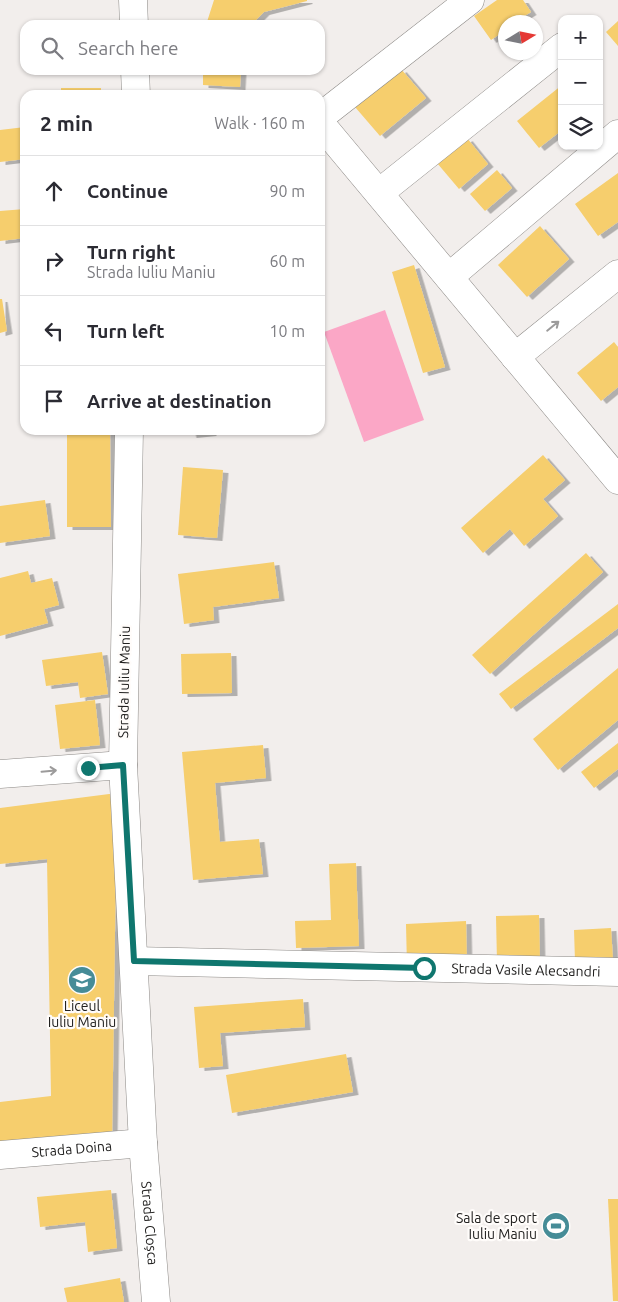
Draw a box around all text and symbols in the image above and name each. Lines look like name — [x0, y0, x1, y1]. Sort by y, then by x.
north arrow — [498, 15, 543, 60]
map controls — [558, 15, 603, 150]
button: + — [558, 15, 603, 60]
search box — [20, 20, 325, 75]
icon: search — [38, 34, 66, 62]
text: Search here — [78, 37, 178, 59]
button: − — [558, 60, 603, 105]
button: layers — [558, 105, 603, 150]
text: 2 min — [40, 111, 93, 135]
text: Walk · 160 m — [214, 114, 305, 132]
icon: ahead — [40, 177, 68, 205]
text: Continue — [87, 180, 168, 202]
text: 90 m — [269, 182, 305, 200]
text: Turn right — [87, 241, 175, 263]
icon: right — [40, 247, 68, 275]
text: 60 m — [269, 252, 305, 270]
text: Strada Iuliu Maniu — [87, 263, 216, 281]
icon: left — [40, 317, 68, 345]
text: Turn left — [87, 320, 165, 342]
one-way arrow — [546, 321, 559, 332]
text: 10 m — [269, 322, 305, 340]
icon: arrive — [40, 387, 68, 415]
text: Arrive at destination — [87, 390, 272, 412]
street label: Strada Iuliu Maniu — [115, 626, 133, 738]
route end — [77, 757, 100, 780]
one-way arrow — [40, 766, 56, 775]
route start — [413, 957, 436, 980]
street label: Strada Vasile Alecsandri — [451, 960, 601, 980]
school or university icon: Liceul Iuliu Maniu — [67, 965, 97, 995]
place label: Liceul Iuliu Maniu — [48, 998, 116, 1030]
street label: Strada Doina — [31, 1138, 113, 1160]
street label: Strada Cloșca — [138, 1181, 161, 1266]
place label: Sala de sport Iuliu Maniu — [456, 1210, 537, 1242]
sports icon: Sala de sport Iuliu Maniu — [541, 1211, 571, 1241]

